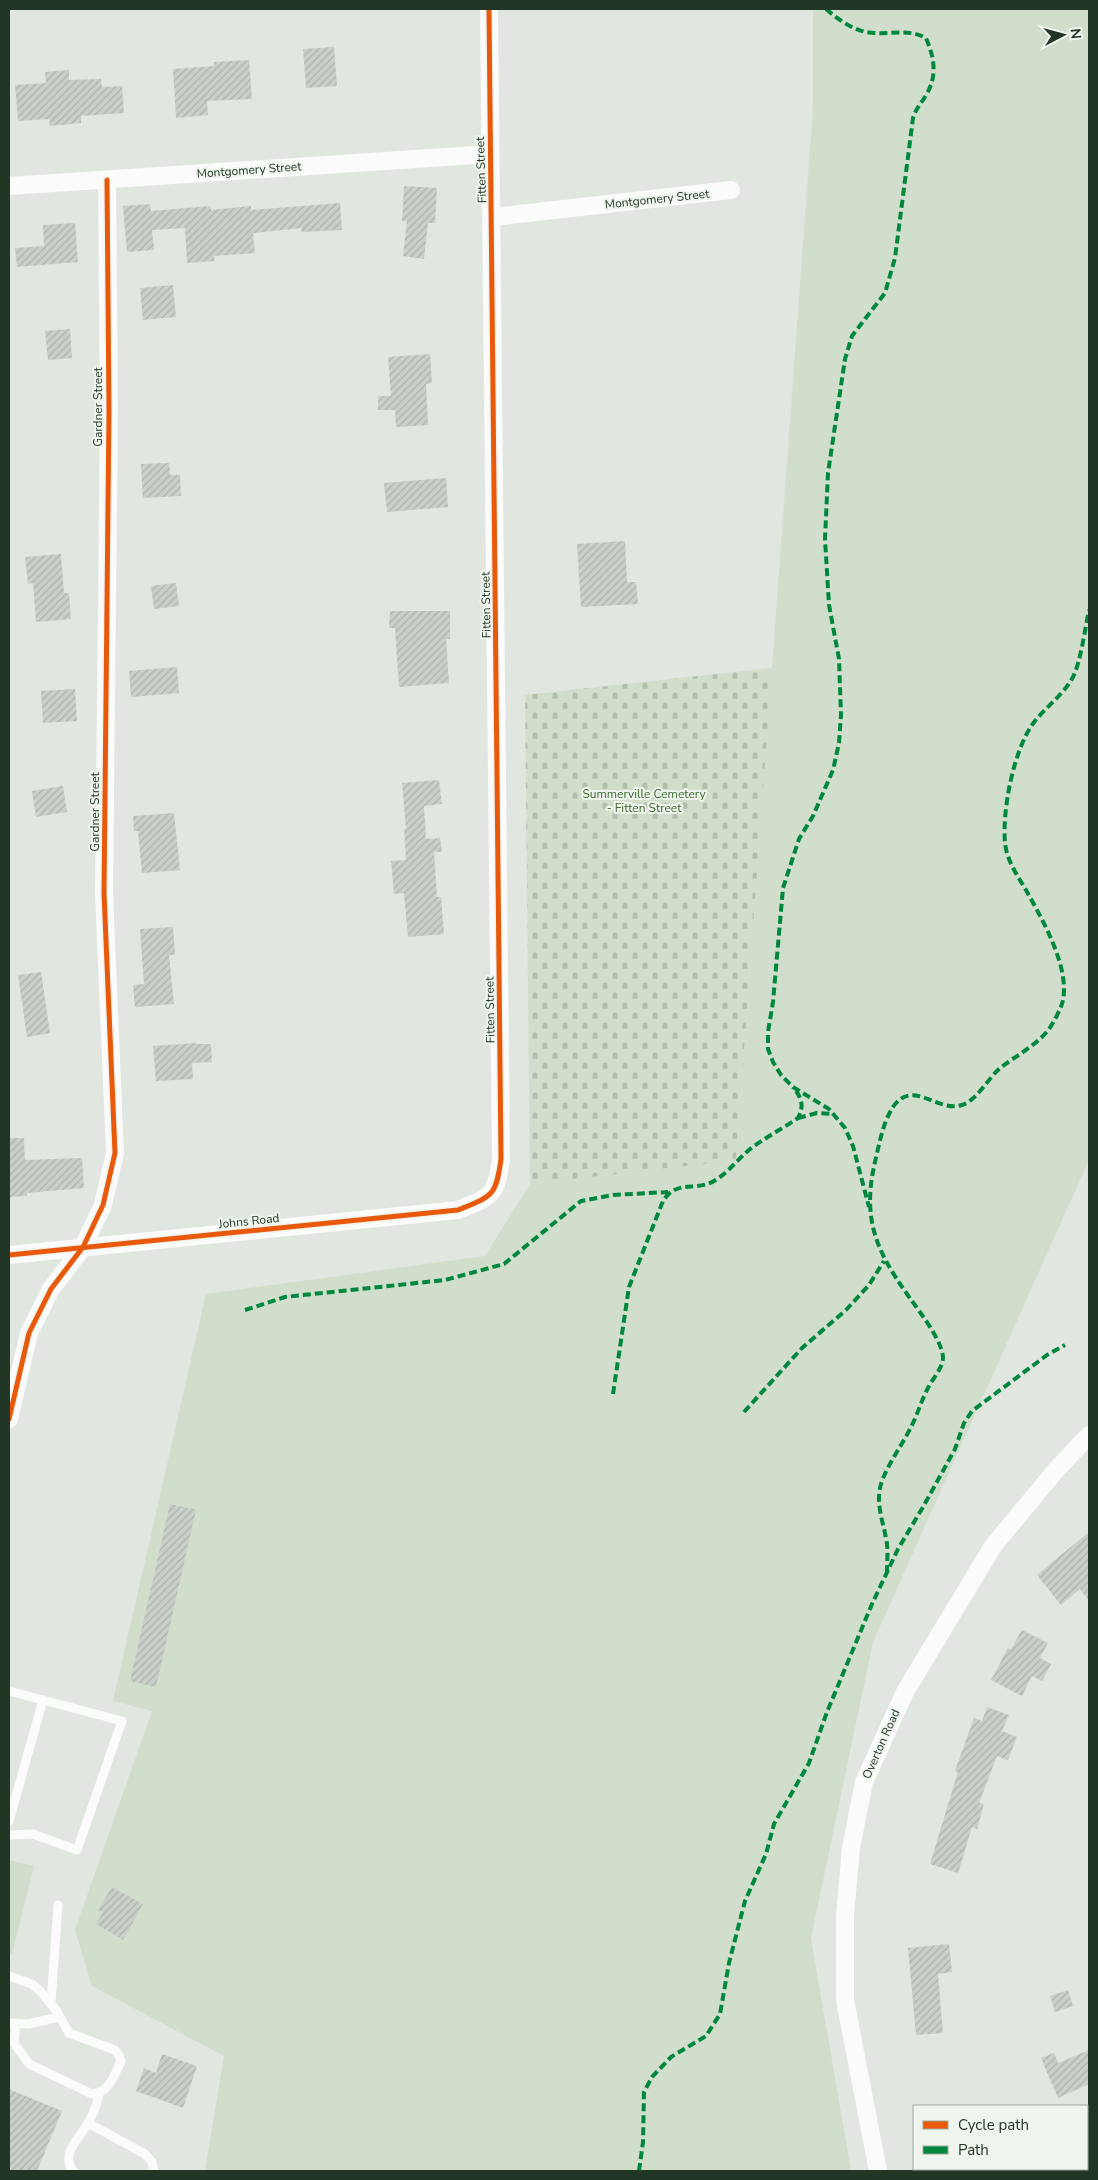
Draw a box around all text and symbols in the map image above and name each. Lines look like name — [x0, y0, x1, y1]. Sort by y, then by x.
north arrow — [1038, 10, 1088, 60]
text: N — [1065, 27, 1085, 40]
street label: Fitten Street — [472, 136, 490, 204]
street label: Montgomery Street — [196, 158, 303, 182]
street label: Montgomery Street — [604, 185, 711, 212]
street label: Gardner Street — [90, 366, 106, 447]
street label: Fitten Street — [477, 571, 495, 638]
street label: Gardner Street — [87, 771, 103, 852]
park label: Summerville Cemetery - Fitten Street — [582, 786, 706, 816]
street label: Fitten Street — [481, 976, 499, 1043]
street label: Johns Road — [217, 1210, 280, 1232]
street label: Overton Road — [858, 1707, 904, 1781]
legend — [913, 2105, 1088, 2170]
text: Cycle path — [958, 2115, 1029, 2135]
text: Path — [958, 2140, 989, 2160]

